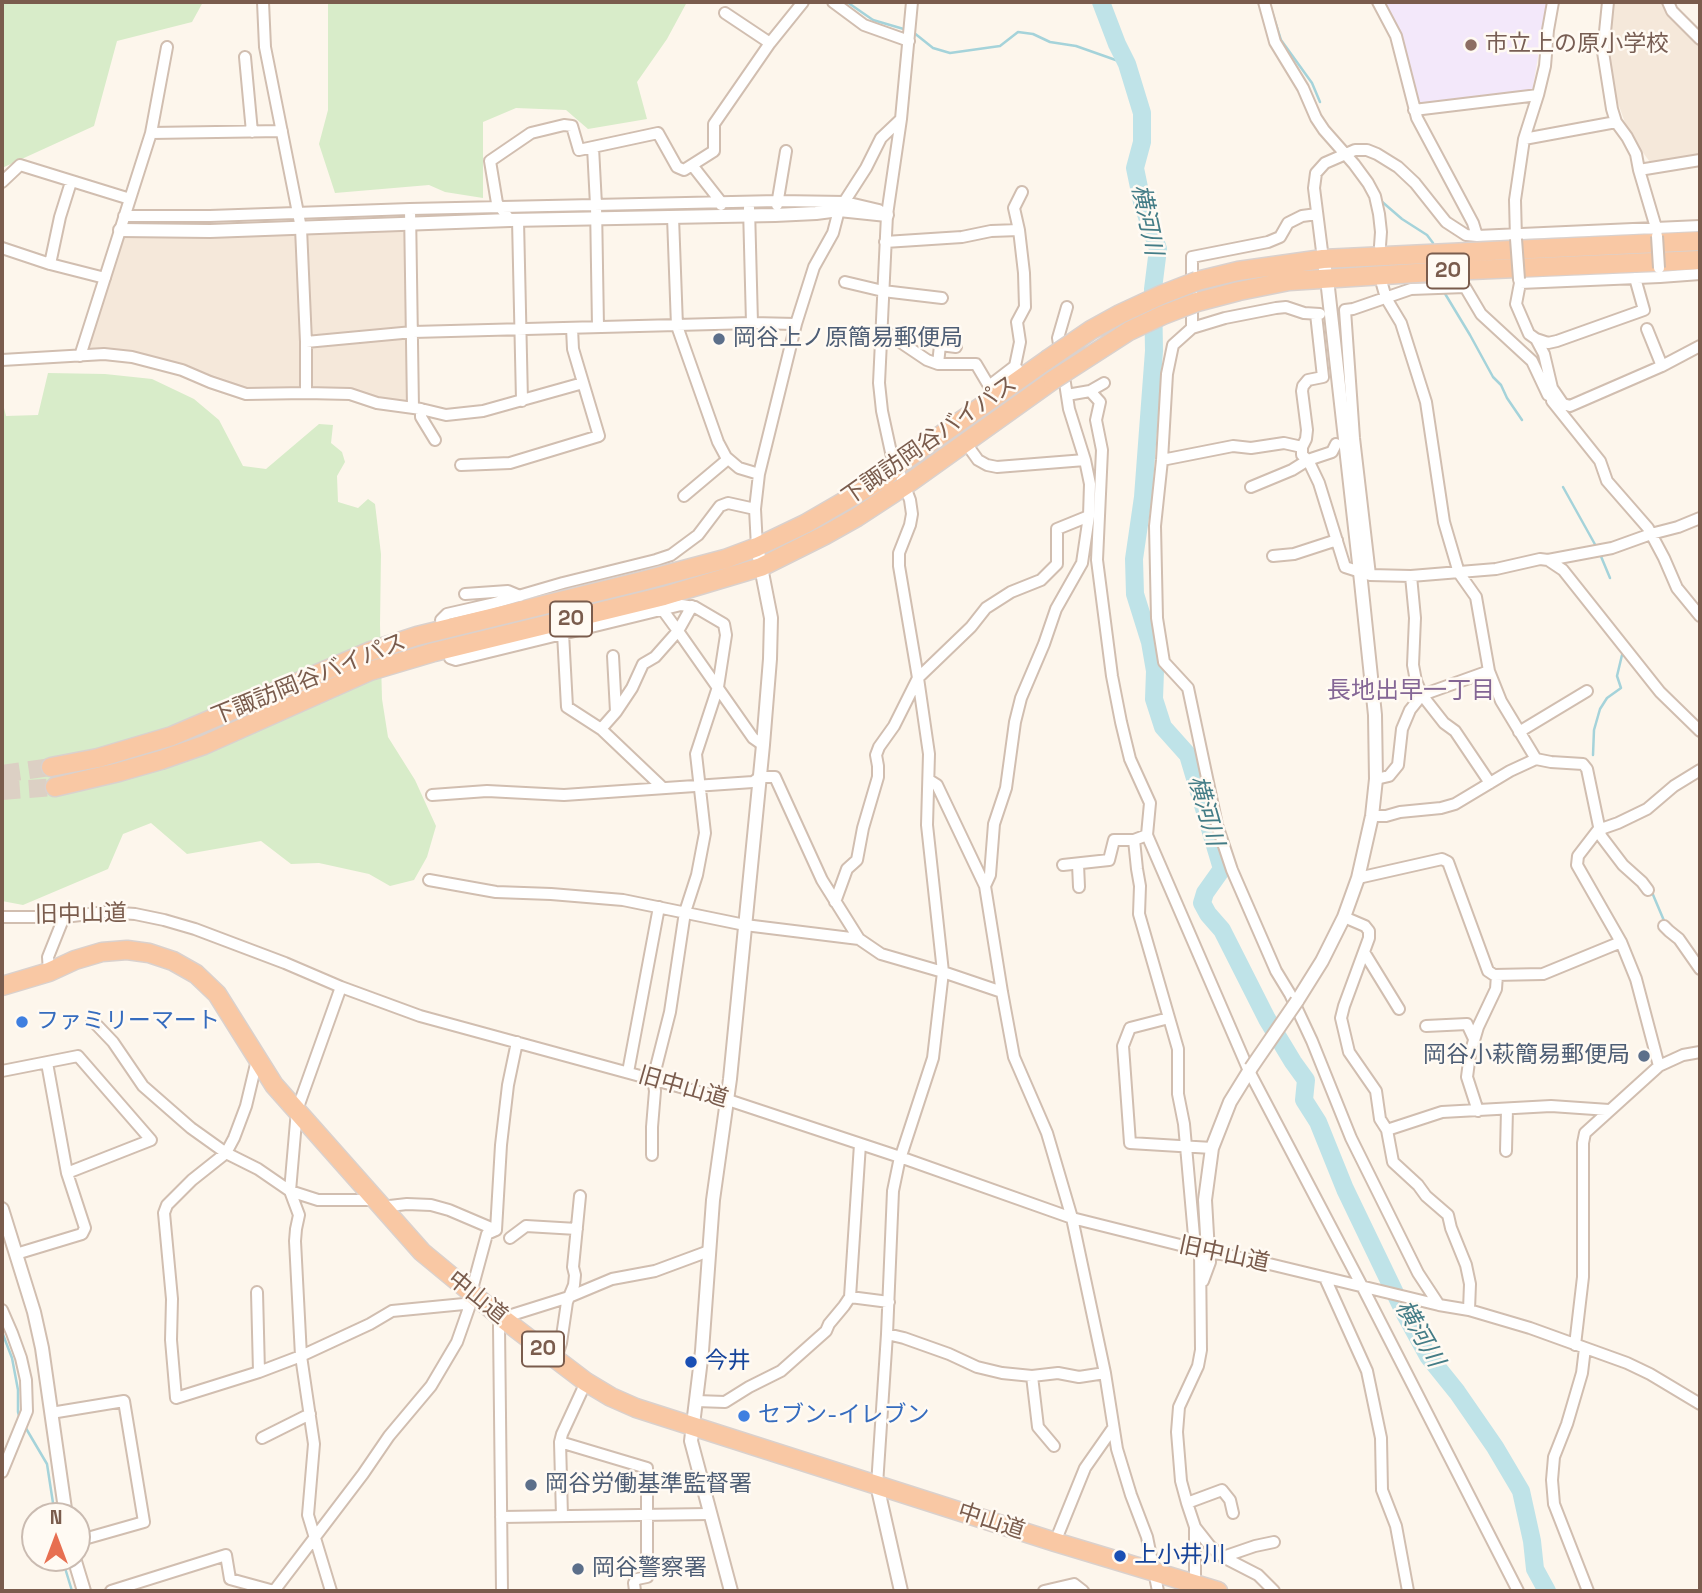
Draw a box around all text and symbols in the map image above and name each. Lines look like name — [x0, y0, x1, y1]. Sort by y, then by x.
place label: 市立上の原小学校 — [1485, 31, 1669, 59]
marker: 市立上の原小学校 — [1463, 37, 1479, 53]
water label: 横河川 — [1124, 182, 1168, 258]
road number: 20 — [1427, 254, 1469, 288]
place label: 岡谷上ノ原簡易郵便局 — [733, 325, 963, 353]
marker: 岡谷上ノ原簡易郵便局 — [711, 331, 727, 347]
street label: 下諏訪岡谷バイパス — [837, 370, 1023, 512]
road number: 20 — [550, 602, 592, 636]
street label: 下諏訪岡谷バイパス — [208, 628, 410, 732]
district label: 長地出早一丁目 — [1327, 677, 1495, 705]
water label: 横河川 — [1181, 772, 1229, 850]
street label: 旧中山道 — [35, 900, 127, 930]
place label: ファミリーマート — [36, 1008, 220, 1036]
marker: ファミリーマート — [14, 1014, 30, 1030]
place label: 岡谷小萩簡易郵便局 — [1423, 1042, 1630, 1070]
marker: 岡谷小萩簡易郵便局 — [1636, 1048, 1652, 1064]
street label: 旧中山道 — [635, 1062, 731, 1114]
street label: 旧中山道 — [1176, 1232, 1272, 1278]
street label: 中山道 — [442, 1266, 512, 1330]
water label: 横河川 — [1389, 1296, 1449, 1372]
road number: 20 — [522, 1332, 564, 1366]
place label: 今井 — [705, 1348, 751, 1376]
marker: 今井 — [683, 1354, 699, 1370]
place label: セブン-イレブン — [758, 1402, 929, 1430]
marker: セブン-イレブン — [736, 1408, 752, 1424]
place label: 岡谷労働基準監督署 — [545, 1471, 752, 1499]
marker: 岡谷労働基準監督署 — [523, 1477, 539, 1493]
street label: 中山道 — [954, 1498, 1028, 1546]
north arrow — [21, 1502, 91, 1572]
text: N — [50, 1505, 62, 1530]
place label: 上小井川 — [1134, 1542, 1226, 1570]
marker: 上小井川 — [1112, 1548, 1128, 1564]
place label: 岡谷警察署 — [592, 1555, 707, 1583]
marker: 岡谷警察署 — [570, 1561, 586, 1577]

